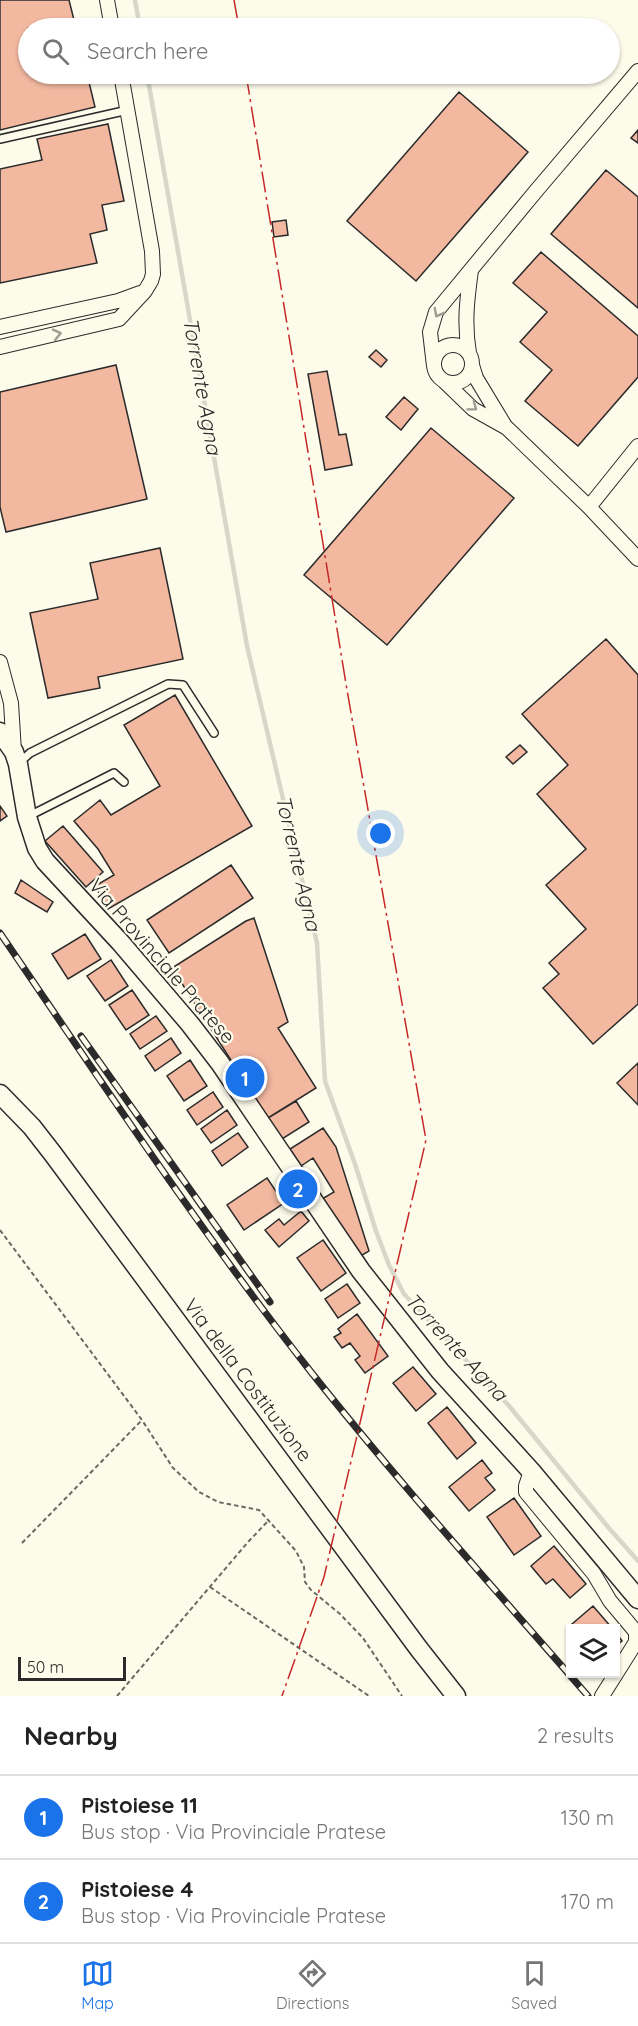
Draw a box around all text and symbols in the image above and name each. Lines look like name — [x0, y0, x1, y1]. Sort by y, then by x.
search box — [18, 18, 620, 84]
icon: search — [39, 35, 72, 68]
text: Search here — [87, 37, 208, 65]
one-way arrow — [434, 307, 445, 317]
water label: Torrente Agna — [178, 315, 228, 458]
one-way arrow — [52, 328, 62, 341]
one-way arrow — [466, 400, 477, 411]
water label: Torrente Agna — [271, 792, 328, 935]
your location — [366, 819, 395, 848]
street label: Via Provinciale Pratese — [84, 873, 241, 1048]
pin: 1 — [226, 1056, 264, 1100]
pin: 2 — [278, 1166, 318, 1212]
water label: Torrente Agna — [400, 1287, 514, 1407]
street label: Via della Costituzione — [179, 1293, 318, 1466]
map controls — [566, 1624, 620, 1678]
button: layers — [566, 1624, 620, 1678]
scale bar — [18, 1654, 126, 1682]
text: 50 m — [27, 1657, 64, 1677]
text: Nearby — [24, 1719, 118, 1752]
text: 2 results — [537, 1723, 614, 1748]
text: Pistoiese 11 — [81, 1791, 198, 1819]
text: 1 — [40, 1805, 47, 1830]
text: 130 m — [561, 1805, 614, 1830]
text: Bus stop · Via Provinciale Pratese — [81, 1819, 386, 1844]
text: Pistoiese 4 — [81, 1875, 194, 1903]
text: 2 — [38, 1889, 49, 1914]
text: 170 m — [561, 1889, 614, 1914]
text: Bus stop · Via Provinciale Pratese — [81, 1903, 386, 1928]
tab: Map — [81, 1957, 114, 2013]
tab: Directions — [276, 1957, 349, 2013]
tab: Saved — [511, 1957, 557, 2013]

